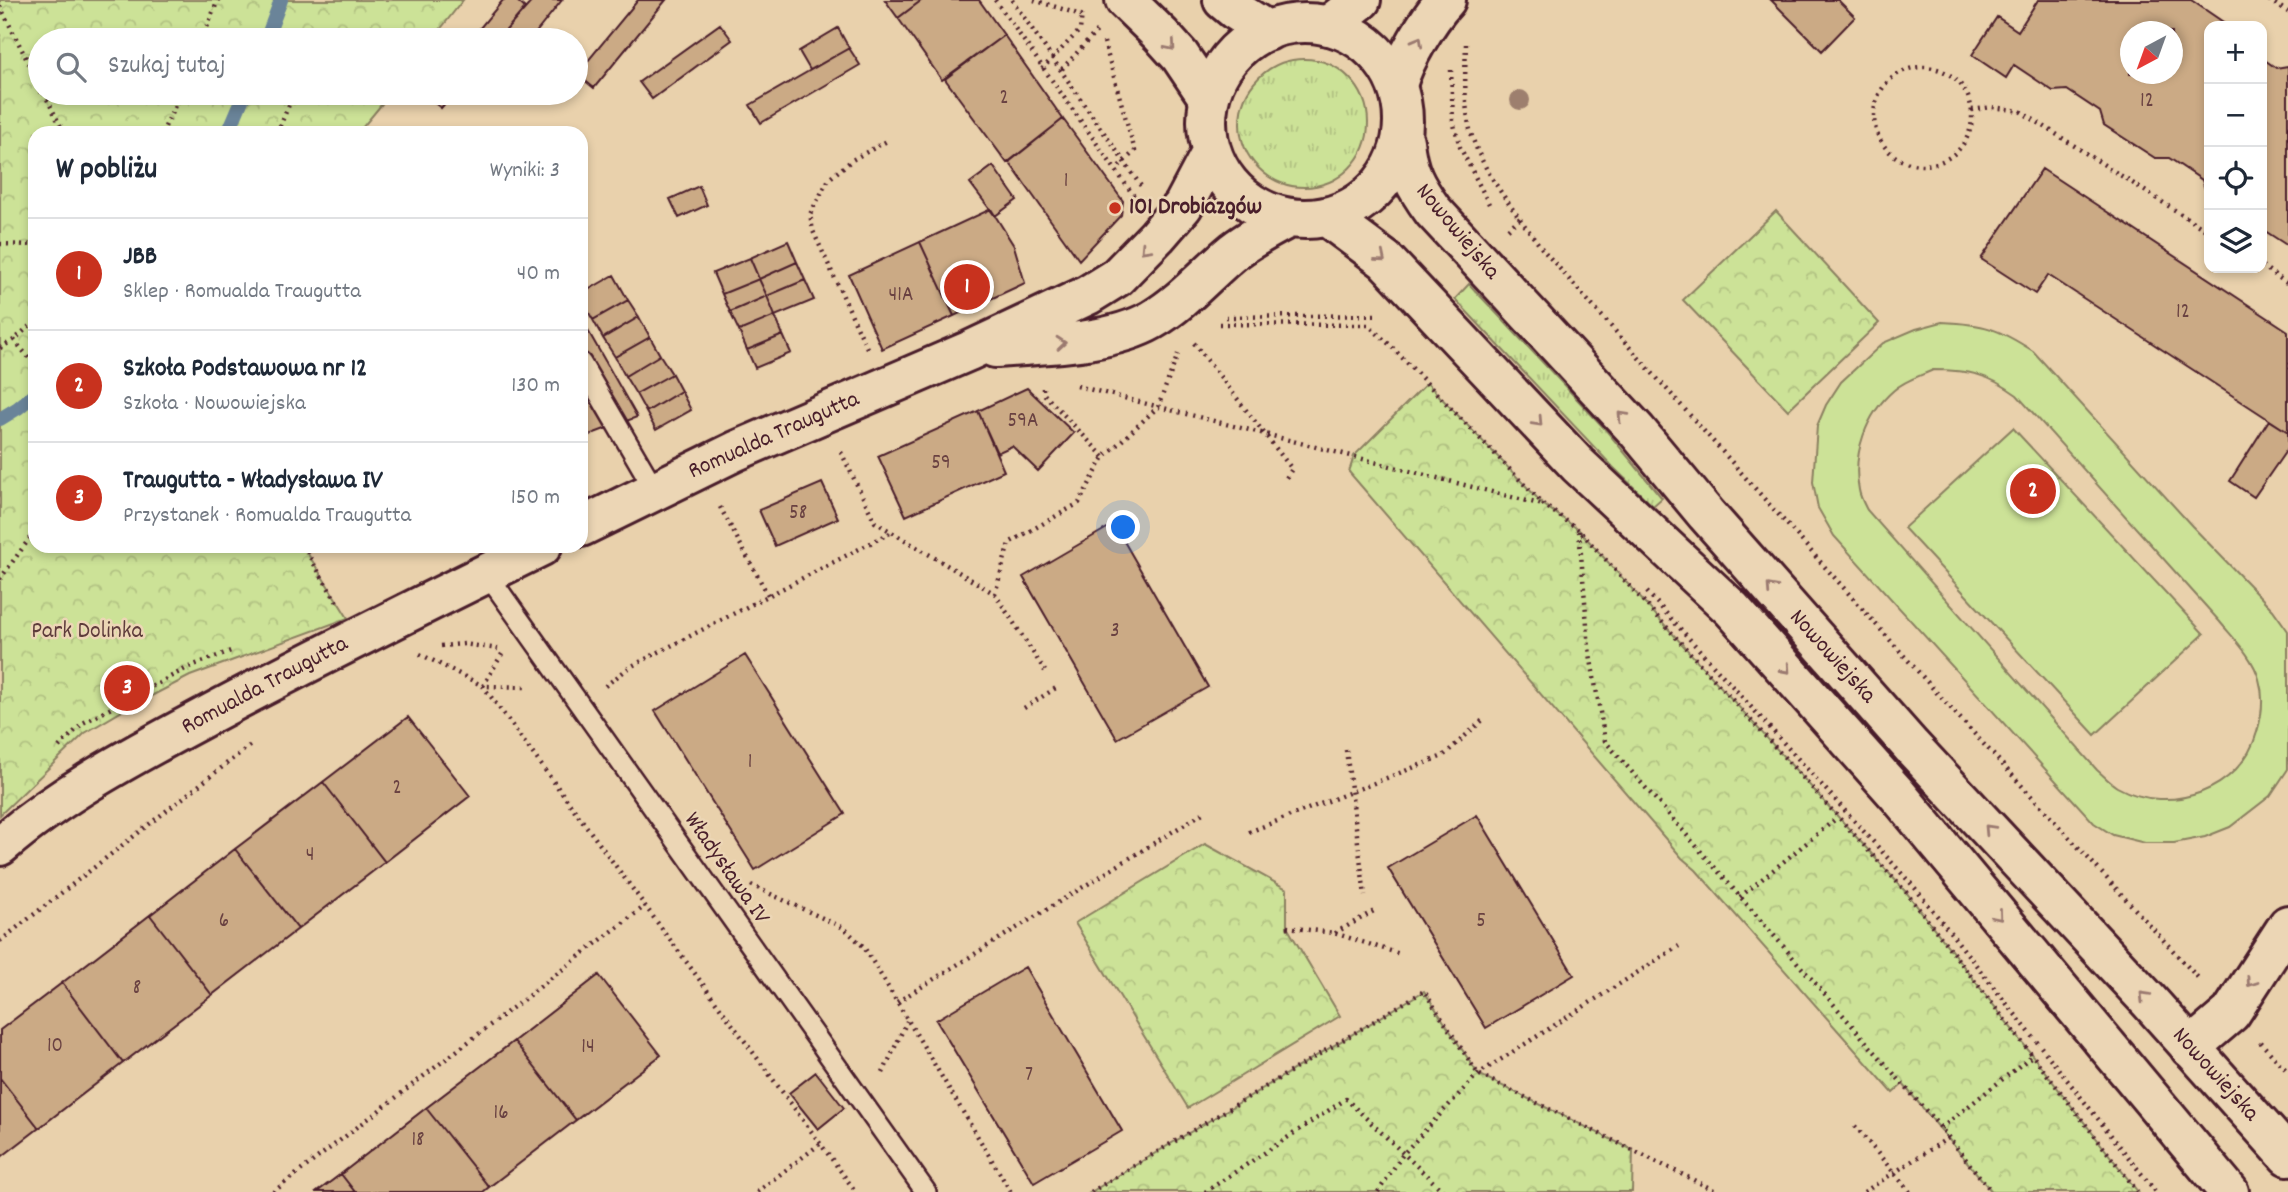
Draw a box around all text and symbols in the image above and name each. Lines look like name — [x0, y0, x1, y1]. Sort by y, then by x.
north arrow — [2120, 21, 2183, 84]
map controls — [2204, 21, 2267, 273]
button: + — [2204, 21, 2267, 84]
search box — [28, 28, 588, 105]
one-way arrow — [1410, 36, 1423, 48]
one-way arrow — [1163, 38, 1175, 51]
icon: search — [52, 48, 90, 86]
text: Szukaj tutaj — [108, 48, 226, 85]
house number: 2 — [999, 84, 1009, 114]
button: − — [2204, 84, 2267, 147]
house number: 12 — [2140, 87, 2154, 117]
button: locate — [2204, 147, 2267, 210]
text: W pobliżu — [56, 150, 157, 193]
text: Wyniki: 3 — [490, 155, 560, 188]
house number: 1 — [1064, 167, 1068, 197]
street label: Nowowiejska — [1407, 176, 1508, 288]
place label: 101 Drobiazgów — [1129, 191, 1262, 225]
marker: 101 Drobiazgów — [1107, 200, 1123, 216]
button: layers — [2204, 210, 2267, 273]
text: JBB — [123, 239, 157, 276]
one-way arrow — [1141, 241, 1153, 254]
one-way arrow — [1373, 250, 1386, 262]
text: 1 — [76, 258, 82, 291]
text: 40 m — [517, 258, 560, 291]
pin: 1 — [944, 261, 990, 313]
text: Sklep · Romualda Traugutta — [123, 276, 361, 309]
house number: 41A — [889, 281, 913, 311]
house number: 12 — [2176, 298, 2190, 328]
one-way arrow — [1056, 336, 1067, 351]
text: Szkoła Podstawowa nr 12 — [123, 351, 367, 388]
text: 2 — [74, 370, 84, 403]
text: 130 m — [511, 370, 560, 403]
street label: Romualda Traugutta — [683, 383, 866, 489]
text: Szkoła · Nowowiejska — [123, 388, 306, 421]
house number: 59A — [1008, 407, 1038, 437]
one-way arrow — [1618, 411, 1631, 424]
one-way arrow — [1530, 414, 1543, 427]
house number: 59 — [931, 449, 951, 479]
text: Traugutta - Władysława IV — [123, 463, 383, 500]
pin: 2 — [2010, 465, 2056, 517]
text: 3 — [74, 482, 84, 515]
text: 150 m — [511, 482, 560, 515]
house number: 58 — [789, 499, 807, 529]
text: Przystanek · Romualda Traugutta — [123, 500, 411, 533]
your location — [1106, 510, 1140, 544]
one-way arrow — [1767, 583, 1779, 596]
street label: Nowowiejska — [1780, 602, 1884, 712]
park label: Park Dolinka — [31, 615, 144, 649]
house number: 3 — [1110, 617, 1120, 647]
street label: Romualda Traugutta — [176, 627, 355, 744]
one-way arrow — [1778, 661, 1790, 674]
pin: 3 — [104, 662, 150, 714]
house number: 1 — [748, 748, 752, 778]
house number: 2 — [392, 774, 402, 804]
street label: Władysława IV — [675, 806, 778, 933]
one-way arrow — [1985, 824, 1997, 837]
house number: 4 — [306, 841, 314, 871]
house number: 6 — [219, 907, 229, 937]
house number: 5 — [1476, 907, 1486, 937]
one-way arrow — [1990, 908, 2002, 921]
house number: 8 — [133, 974, 141, 1004]
one-way arrow — [2247, 974, 2260, 987]
one-way arrow — [2140, 991, 2152, 1004]
street label: Nowowiejska — [2163, 1020, 2267, 1130]
house number: 10 — [47, 1032, 63, 1062]
house number: 14 — [581, 1033, 595, 1063]
house number: 7 — [1025, 1061, 1033, 1091]
house number: 16 — [494, 1099, 508, 1129]
house number: 18 — [411, 1126, 425, 1156]

